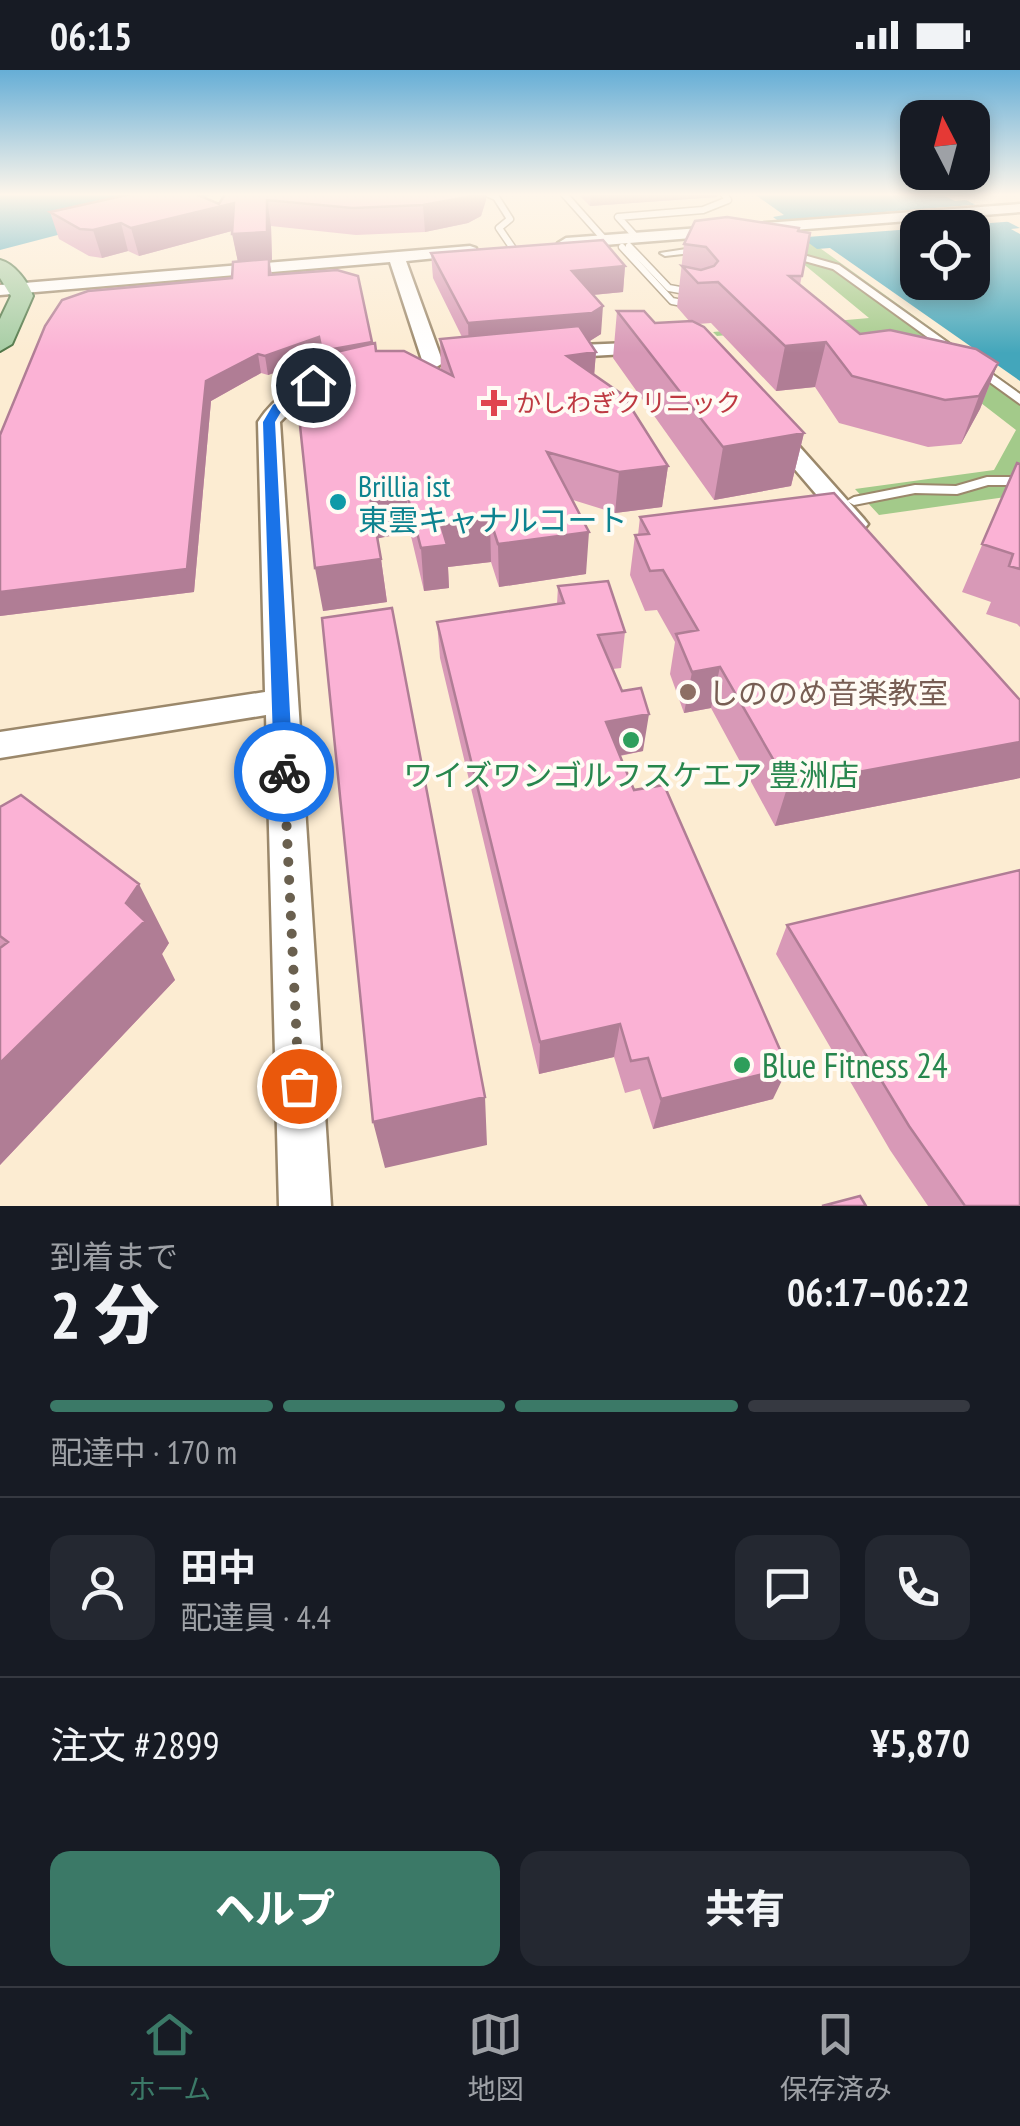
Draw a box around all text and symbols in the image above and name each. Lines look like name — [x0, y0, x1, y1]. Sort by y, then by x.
text: 06:15 — [50, 11, 132, 60]
north arrow — [900, 100, 990, 190]
map controls — [900, 100, 990, 300]
button: locate — [900, 210, 990, 300]
pin — [271, 343, 356, 428]
icon: home — [286, 358, 341, 413]
place label: かしわぎクリニック — [516, 387, 741, 419]
marker: かしわぎクリニック — [481, 390, 507, 416]
place label: Brillia ist 東雲キャナルコート — [358, 466, 627, 539]
marker: Brillia ist 東雲キャナルコート — [327, 491, 349, 513]
place label: しののめ音楽教室 — [708, 673, 948, 712]
marker: しののめ音楽教室 — [677, 681, 699, 703]
courier — [234, 722, 334, 822]
marker: ワイズワンゴルフスケエア 豊洲店 — [620, 729, 642, 751]
icon: bike — [257, 745, 312, 800]
place label: ワイズワンゴルフスケエア 豊洲店 — [403, 755, 859, 794]
place label: Blue Fitness 24 — [762, 1042, 948, 1088]
pin — [257, 1044, 342, 1129]
marker: Blue Fitness 24 — [731, 1054, 753, 1076]
icon: bag — [272, 1059, 327, 1114]
text: 到着まで — [50, 1235, 178, 1277]
text: 06:17–06:22 — [787, 1267, 970, 1316]
text: 2 分 — [50, 1272, 159, 1356]
text: 配達中 · 170 m — [50, 1431, 237, 1473]
button: person — [50, 1535, 155, 1640]
button: chat — [735, 1535, 840, 1640]
button: phone — [865, 1535, 970, 1640]
text: 田中 — [180, 1542, 256, 1591]
text: 配達員 · 4.4 — [180, 1596, 331, 1638]
text: ¥5,870 — [871, 1718, 970, 1767]
text: 注文 #2899 — [50, 1720, 220, 1769]
button: ヘルプ — [50, 1851, 500, 1966]
button: 共有 — [520, 1851, 970, 1966]
tab: ホーム — [128, 2007, 211, 2107]
tab: 地図 — [468, 2007, 524, 2107]
tab: 保存済み — [780, 2007, 892, 2107]

